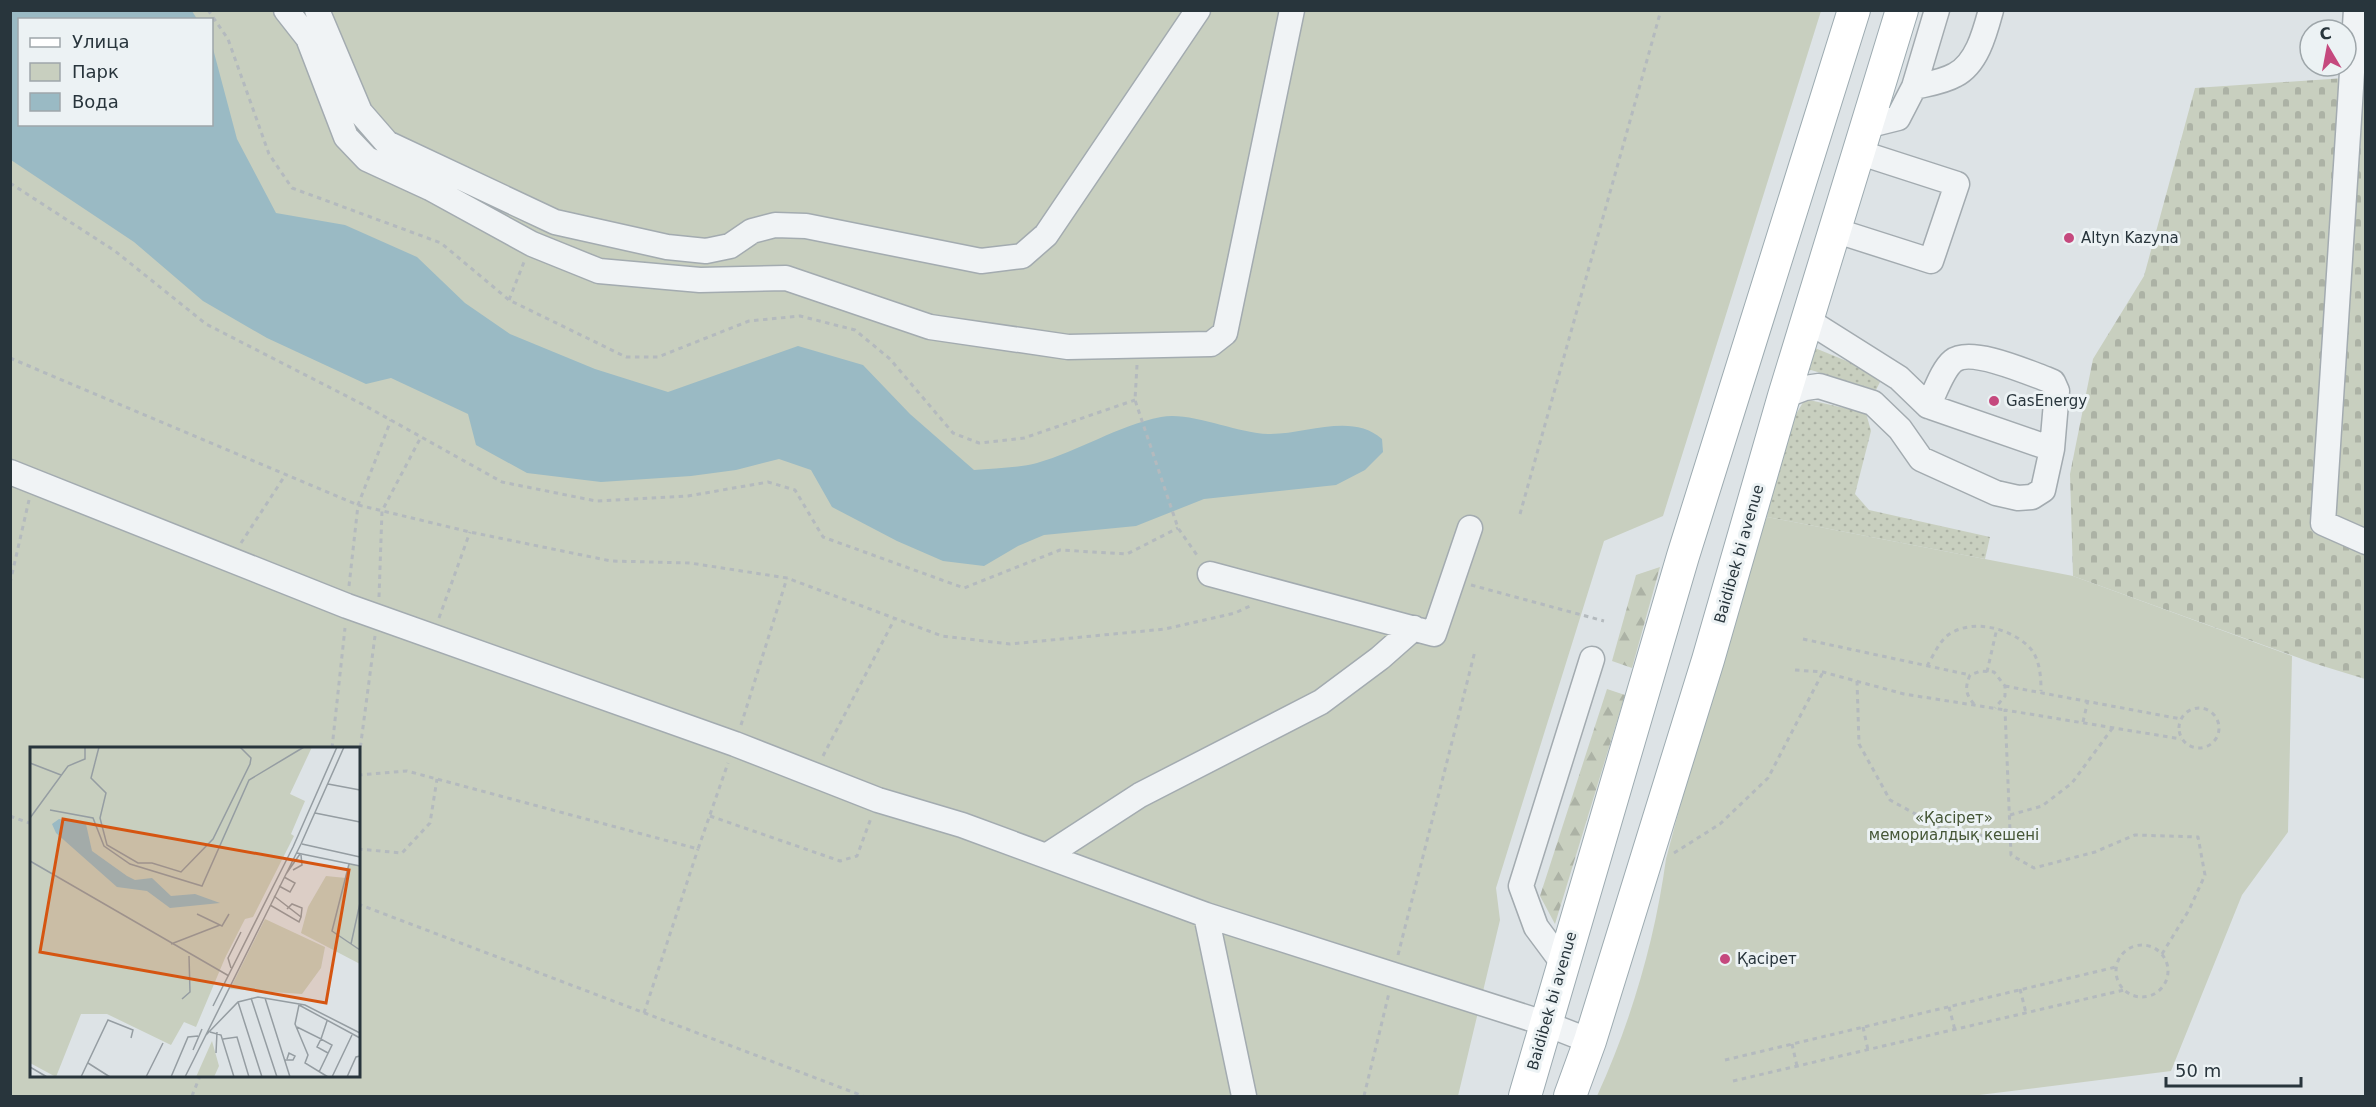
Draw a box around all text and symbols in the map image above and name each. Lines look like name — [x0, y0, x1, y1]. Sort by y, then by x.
legend — [18, 18, 213, 126]
north arrow — [2298, 18, 2358, 78]
text: С — [2318, 23, 2333, 44]
text: Улица — [72, 31, 129, 52]
text: Парк — [72, 61, 119, 82]
text: Вода — [72, 91, 119, 112]
place label: Altyn Kazyna — [2081, 229, 2179, 247]
marker: Altyn Kazyna — [2062, 231, 2076, 245]
place label: GasEnergy — [2006, 392, 2087, 410]
marker: GasEnergy — [1987, 394, 2001, 408]
street label: Baidibek bi avenue — [1711, 483, 1767, 625]
inset map — [30, 747, 360, 1077]
park label: «Қасірет» мемориалдық кешені — [1869, 809, 2039, 844]
street label: Baidibek bi avenue — [1524, 930, 1580, 1072]
place label: Қасірет — [1737, 950, 1797, 968]
marker: Қасірет — [1718, 952, 1732, 966]
scale bar — [2166, 1050, 2301, 1088]
text: 50 m — [2175, 1060, 2221, 1081]

